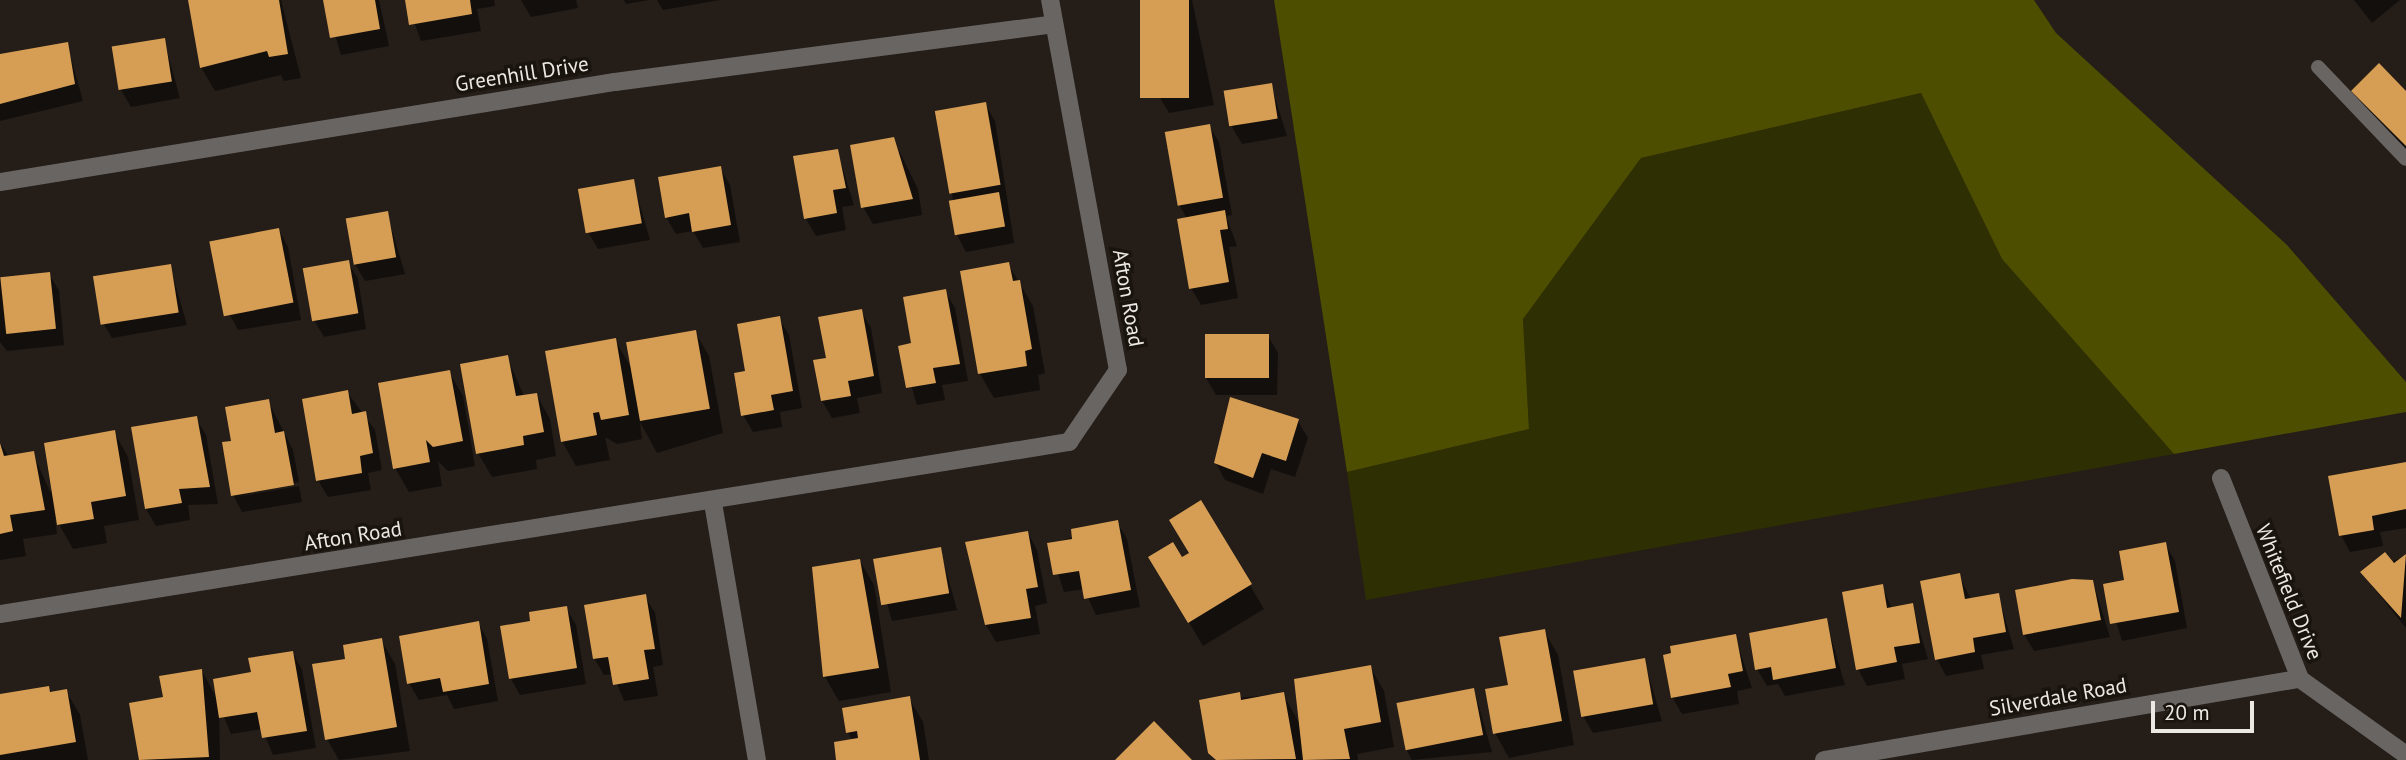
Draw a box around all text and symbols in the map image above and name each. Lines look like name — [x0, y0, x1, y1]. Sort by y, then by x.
street label: Greenhill Drive — [454, 51, 590, 97]
street label: Afton Road — [1107, 247, 1149, 349]
street label: Afton Road — [302, 516, 404, 556]
street label: Whitefield Drive — [2250, 520, 2328, 664]
street label: Silverdale Road — [1987, 673, 2129, 721]
scale bar — [2154, 686, 2257, 730]
text: 20 m — [2164, 699, 2210, 726]

